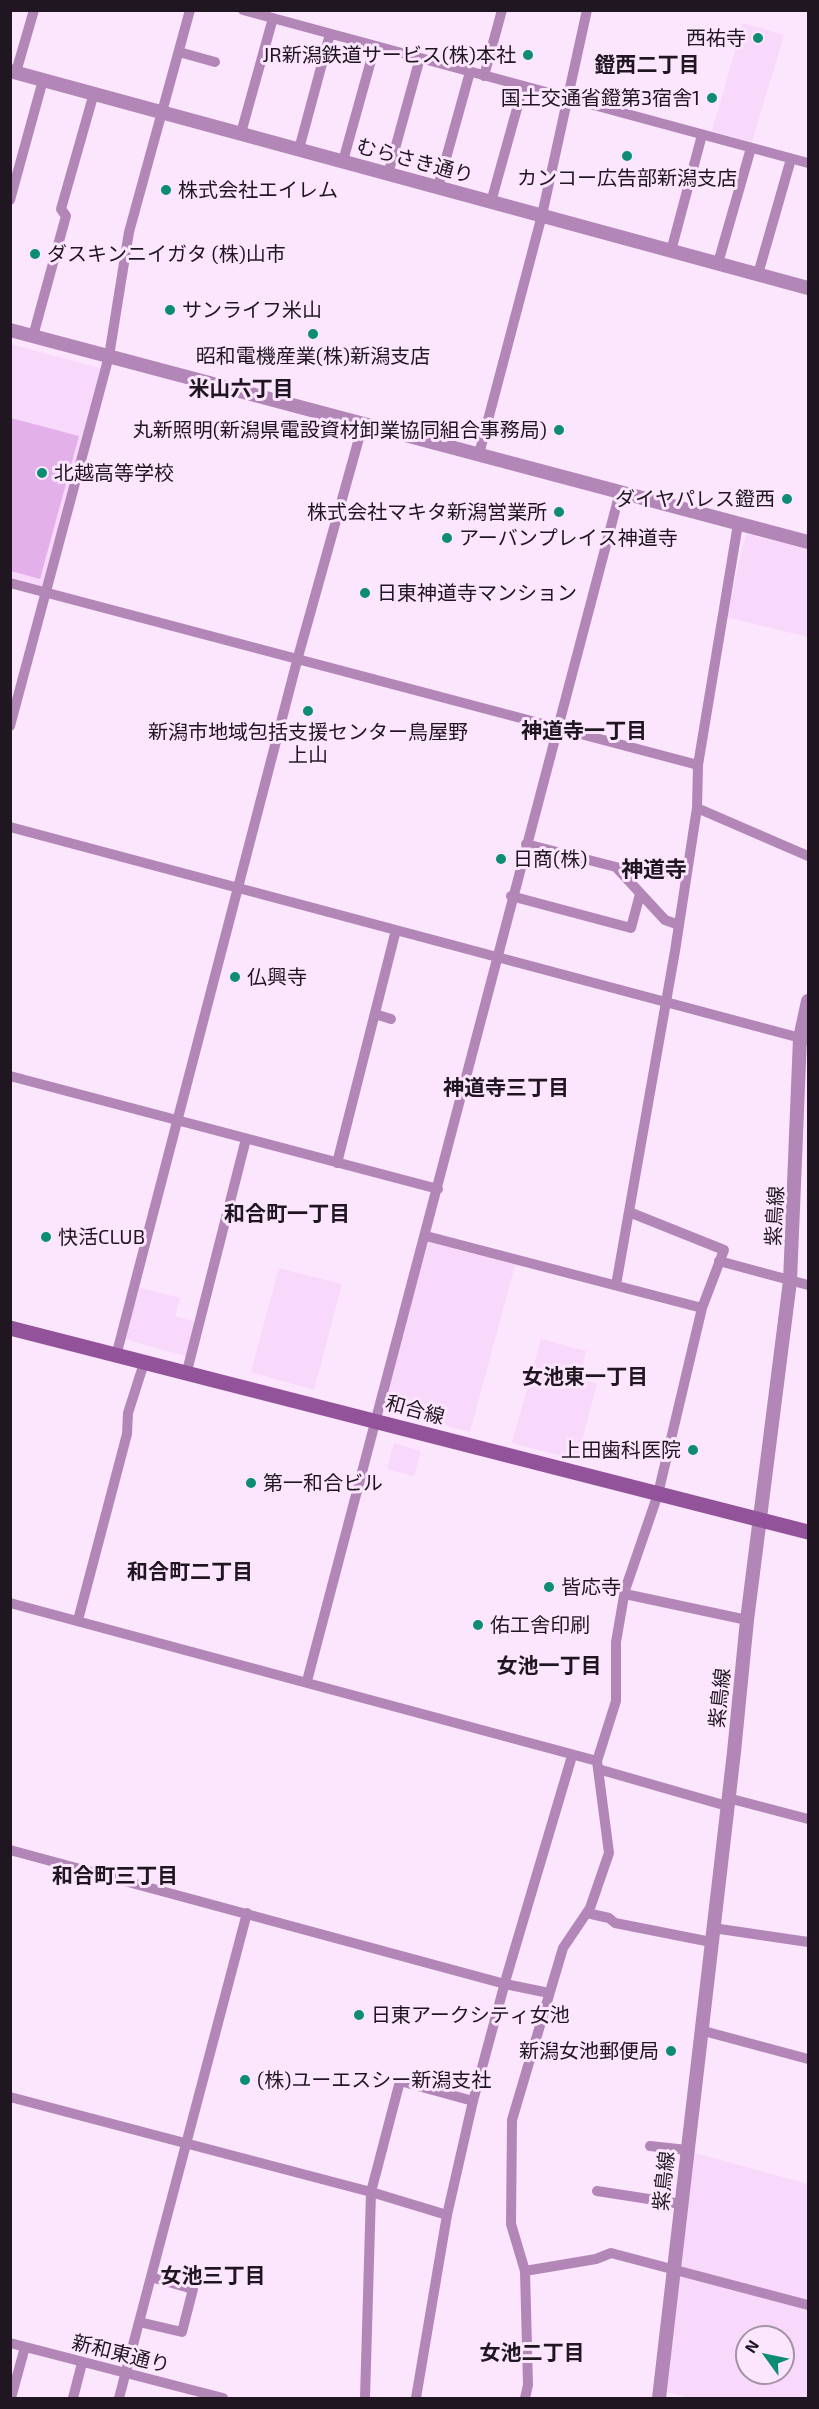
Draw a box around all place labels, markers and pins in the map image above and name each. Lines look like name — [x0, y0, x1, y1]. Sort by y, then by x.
place label: 西祐寺 — [686, 26, 746, 50]
marker: 西祐寺 — [751, 31, 765, 45]
place label: JR新潟鉄道サービス(株)本社 — [262, 43, 516, 67]
marker: JR新潟鉄道サービス(株)本社 — [521, 48, 535, 62]
place label: 国土交通省鐙第3宿舎1 — [501, 86, 700, 110]
marker: 国土交通省鐙第3宿舎1 — [705, 91, 719, 105]
marker: カンコー広告部新潟支店 — [620, 149, 634, 163]
place label: カンコー広告部新潟支店 — [517, 166, 737, 190]
place label: 株式会社エイレム — [178, 178, 338, 202]
marker: 株式会社エイレム — [159, 183, 173, 197]
place label: ダスキンニイガタ (株)山市 — [47, 242, 286, 266]
marker: ダスキンニイガタ (株)山市 — [28, 247, 42, 261]
place label: サンライフ米山 — [182, 298, 322, 322]
marker: サンライフ米山 — [163, 303, 177, 317]
marker: 昭和電機産業(株)新潟支店 — [306, 327, 320, 341]
place label: 昭和電機産業(株)新潟支店 — [196, 344, 430, 368]
place label: 丸新照明(新潟県電設資材卸業協同組合事務局) — [133, 418, 547, 442]
marker: 丸新照明(新潟県電設資材卸業協同組合事務局) — [552, 423, 566, 437]
place label: 北越高等学校 — [54, 461, 174, 485]
marker: 北越高等学校 — [35, 466, 49, 480]
place label: ダイヤパレス鐙西 — [615, 487, 775, 511]
marker: ダイヤパレス鐙西 — [780, 492, 794, 506]
place label: 株式会社マキタ新潟営業所 — [307, 500, 547, 524]
marker: 株式会社マキタ新潟営業所 — [552, 505, 566, 519]
place label: アーバンプレイス神道寺 — [459, 526, 678, 550]
marker: アーバンプレイス神道寺 — [440, 531, 454, 545]
place label: 日東神道寺マンション — [377, 581, 577, 605]
marker: 日東神道寺マンション — [358, 586, 372, 600]
marker: 新潟市地域包括支援センター鳥屋野 上山 — [301, 704, 315, 718]
place label: 新潟市地域包括支援センター鳥屋野 上山 — [148, 720, 468, 767]
place label: 日商(株) — [513, 847, 587, 871]
marker: 日商(株) — [494, 852, 508, 866]
place label: 仏興寺 — [247, 965, 307, 989]
marker: 仏興寺 — [228, 970, 242, 984]
place label: 快活CLUB — [58, 1225, 145, 1249]
marker: 快活CLUB — [39, 1230, 53, 1244]
place label: 上田歯科医院 — [561, 1438, 681, 1462]
marker: 上田歯科医院 — [686, 1443, 700, 1457]
place label: 第一和合ビル — [263, 1471, 383, 1495]
marker: 第一和合ビル — [244, 1476, 258, 1490]
place label: 皆応寺 — [561, 1575, 621, 1599]
marker: 皆応寺 — [542, 1580, 556, 1594]
place label: 佑工舎印刷 — [490, 1613, 590, 1637]
marker: 佑工舎印刷 — [471, 1618, 485, 1632]
place label: 日東アークシティ女池 — [371, 2003, 570, 2027]
marker: 日東アークシティ女池 — [352, 2008, 366, 2022]
place label: 新潟女池郵便局 — [519, 2039, 659, 2063]
marker: 新潟女池郵便局 — [664, 2044, 678, 2058]
place label: (株)ユーエスシー新潟支社 — [257, 2068, 491, 2092]
marker: (株)ユーエスシー新潟支社 — [238, 2073, 252, 2087]

